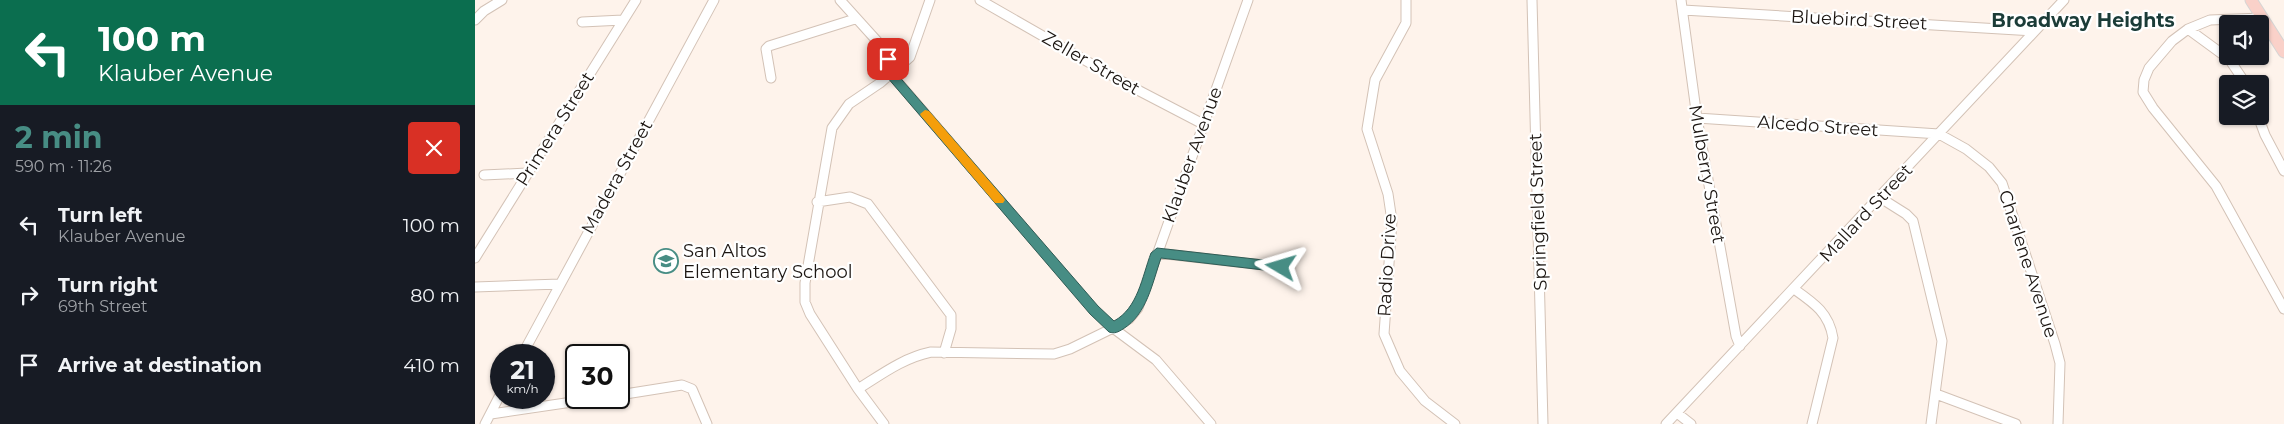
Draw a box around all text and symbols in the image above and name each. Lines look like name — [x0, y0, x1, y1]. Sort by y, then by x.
street label: Bluebird Street — [1790, 5, 1928, 35]
district label: Broadway Heights — [1991, 9, 2175, 32]
map controls — [2219, 15, 2269, 125]
button: sound — [2219, 15, 2269, 65]
text: 100 m — [98, 17, 206, 60]
icon: left — [15, 20, 80, 85]
street label: Zeller Street — [1038, 26, 1144, 100]
pin — [867, 38, 909, 80]
icon: arrive — [874, 45, 902, 73]
text: Klauber Avenue — [98, 60, 273, 87]
street label: Primera Street — [511, 68, 599, 190]
button: layers — [2219, 75, 2269, 125]
street label: Klauber Avenue — [1157, 84, 1227, 226]
street label: Mulberry Street — [1684, 103, 1730, 245]
street label: Alcedo Street — [1757, 111, 1879, 141]
street label: Madera Street — [577, 116, 657, 238]
text: 2 min — [15, 119, 102, 156]
button: close — [408, 122, 460, 174]
street label: Springfield Street — [1524, 133, 1552, 291]
text: 590 m · 11:26 — [15, 157, 112, 176]
street label: Mallard Street — [1815, 159, 1917, 267]
street label: Charlene Avenue — [1994, 187, 2062, 341]
text: Turn left — [58, 204, 143, 227]
icon: left — [15, 211, 43, 239]
street label: Radio Drive — [1373, 213, 1401, 317]
text: 100 m — [403, 214, 460, 237]
text: Klauber Avenue — [58, 227, 185, 246]
place label: San Altos Elementary School — [683, 240, 853, 283]
position arrow — [1254, 240, 1306, 292]
school or university icon: San Altos Elementary School — [653, 248, 679, 274]
text: Turn right — [58, 274, 158, 297]
icon: right — [15, 281, 43, 309]
text: 80 m — [410, 284, 460, 307]
text: 69th Street — [58, 297, 148, 316]
speed limit sign: 30 — [565, 344, 630, 409]
icon: arrive — [15, 351, 43, 379]
text: Arrive at destination — [58, 354, 262, 377]
text: 410 m — [403, 354, 460, 377]
text: 21 — [510, 355, 535, 385]
text: km/h — [506, 381, 539, 396]

